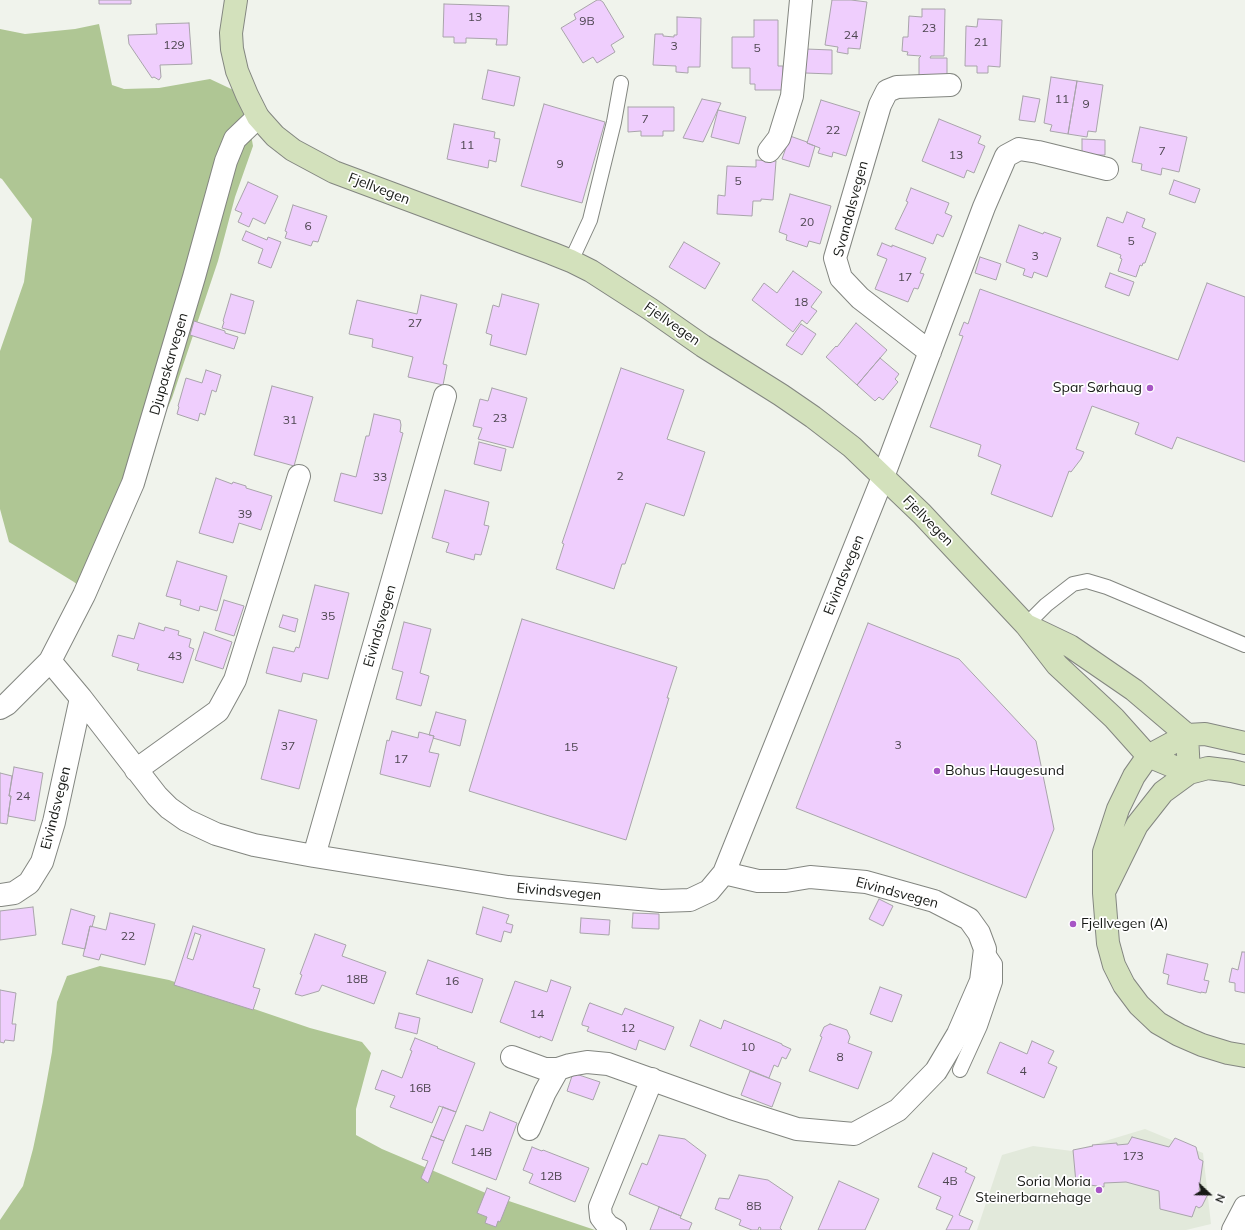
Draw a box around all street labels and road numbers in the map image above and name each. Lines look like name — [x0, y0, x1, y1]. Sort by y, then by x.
street label: Svandalsvegen — [830, 159, 872, 259]
street label: Fjellvegen — [346, 170, 412, 208]
street label: Fjellvegen — [641, 299, 703, 349]
street label: Djupaskarvegen — [146, 311, 192, 417]
street label: Fjellvegen — [899, 492, 957, 550]
street label: Eivindsvegen — [820, 532, 868, 618]
street label: Eivindsvegen — [360, 583, 400, 669]
street label: Eivindsvegen — [38, 765, 74, 851]
street label: Eivindsvegen — [854, 874, 940, 912]
street label: Eivindsvegen — [516, 880, 602, 904]

